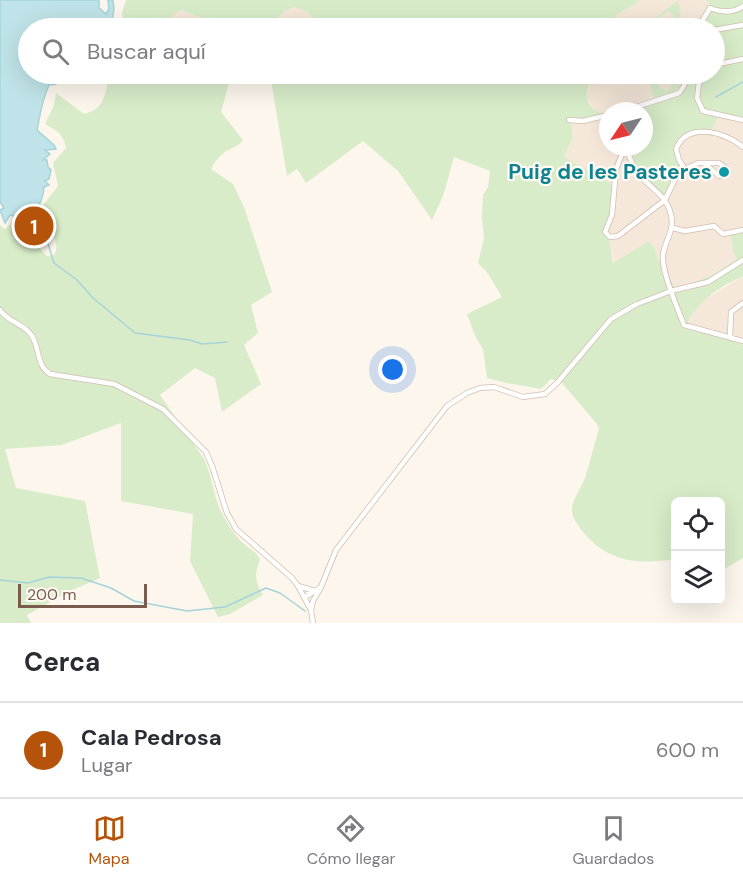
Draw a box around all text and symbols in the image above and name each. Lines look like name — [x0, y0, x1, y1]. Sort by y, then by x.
search box — [18, 18, 725, 84]
icon: search — [39, 35, 72, 68]
text: Buscar aquí — [87, 37, 206, 66]
north arrow — [599, 102, 653, 156]
place label: Puig de les Pasteres — [508, 158, 712, 186]
marker: Puig de les Pasteres — [717, 165, 731, 179]
pin: 1 — [15, 204, 54, 248]
your location — [378, 355, 407, 384]
map controls — [671, 497, 725, 605]
button: locate — [671, 497, 725, 551]
button: layers — [671, 551, 725, 605]
scale bar — [18, 581, 147, 608]
text: 200 m — [27, 584, 76, 605]
text: Cerca — [24, 645, 100, 679]
text: Cala Pedrosa — [81, 723, 222, 752]
text: 1 — [40, 737, 47, 763]
text: 600 m — [656, 737, 719, 763]
text: Lugar — [81, 752, 132, 778]
tab: Mapa — [89, 812, 129, 869]
tab: Cómo llegar — [307, 812, 395, 869]
tab: Guardados — [572, 812, 654, 869]

